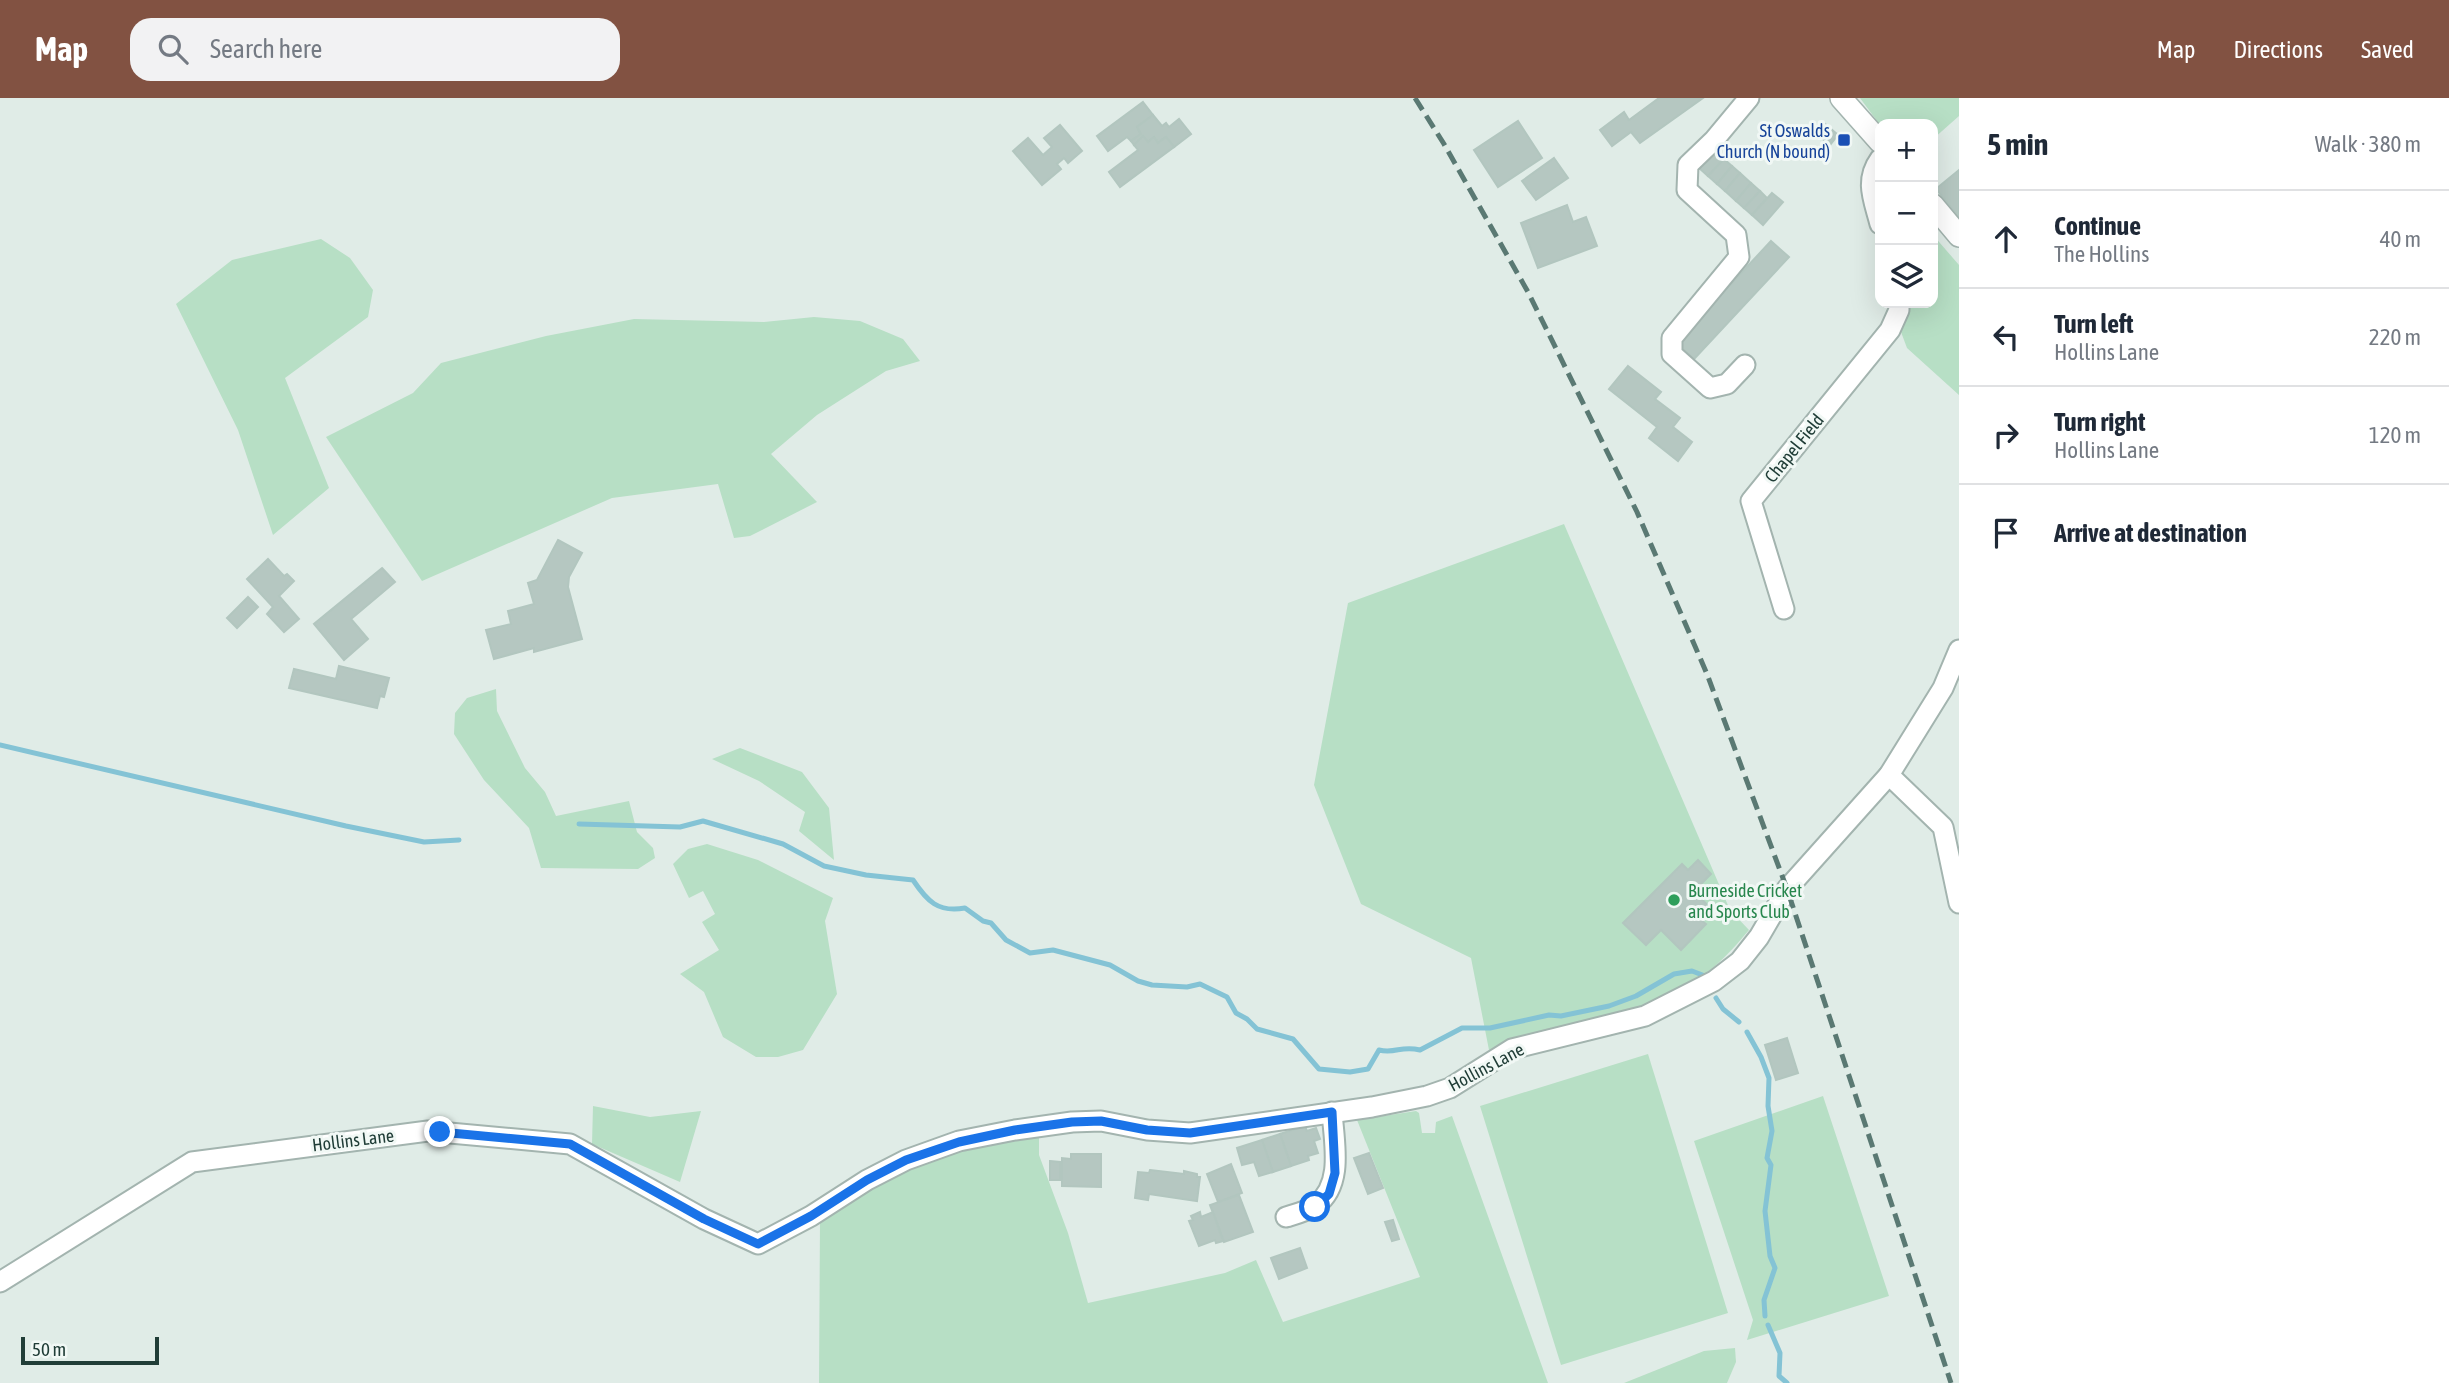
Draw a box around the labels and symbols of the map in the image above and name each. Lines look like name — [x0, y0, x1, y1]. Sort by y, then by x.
place label: St Oswalds Church (N bound) — [1717, 120, 1830, 162]
marker: St Oswalds Church (N bound) — [1836, 132, 1852, 148]
street label: Chapel Field — [1760, 410, 1828, 486]
place label: Burneside Cricket and Sports Club — [1688, 880, 1802, 922]
marker: Burneside Cricket and Sports Club — [1666, 892, 1682, 908]
street label: Hollins Lane — [1445, 1038, 1527, 1096]
route end — [424, 1116, 455, 1147]
street label: Hollins Lane — [311, 1125, 395, 1155]
route start — [1299, 1191, 1330, 1222]
scale bar — [21, 1334, 159, 1366]

